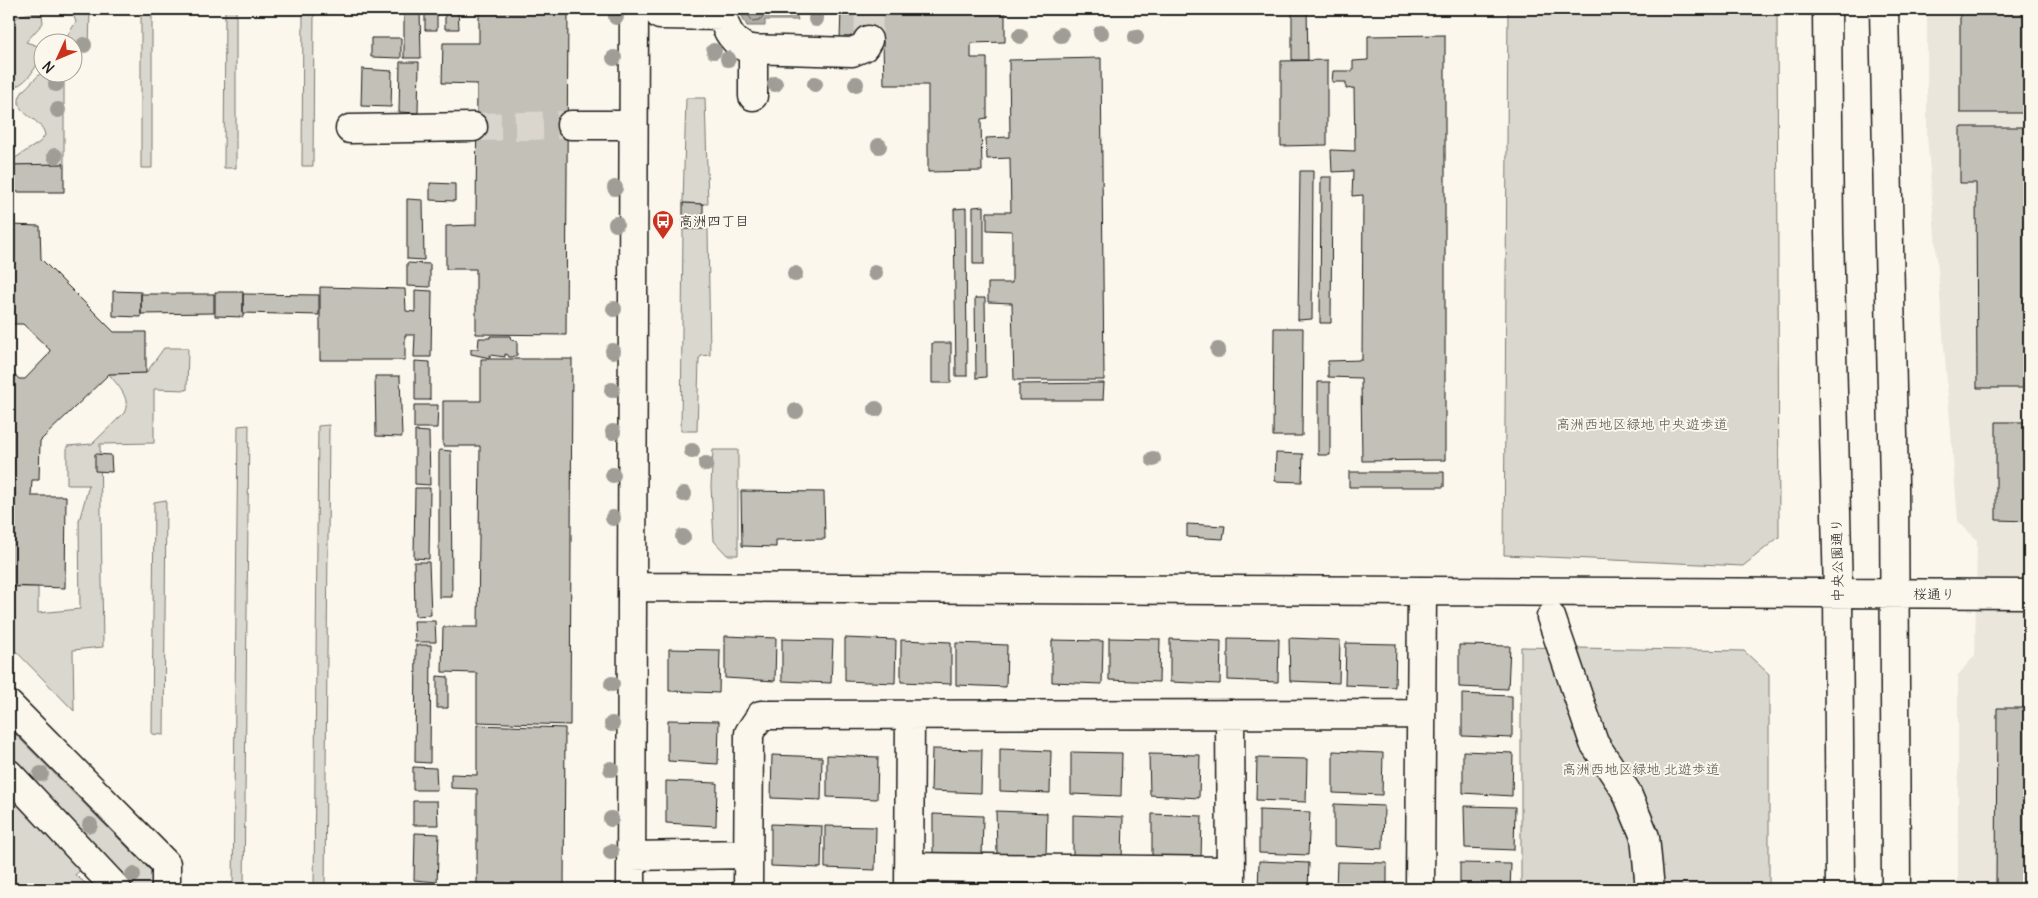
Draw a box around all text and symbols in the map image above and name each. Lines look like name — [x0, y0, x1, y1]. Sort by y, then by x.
north arrow — [32, 32, 82, 82]
text: N — [39, 57, 58, 77]
bus stop icon: 高洲四丁目 — [651, 209, 675, 240]
place label: 高洲四丁目 — [679, 212, 749, 230]
park label: 高洲西地区緑地 中央遊歩道 — [1556, 415, 1728, 433]
street label: 中央公園通り — [1827, 518, 1847, 602]
street label: 桜通り — [1913, 585, 1955, 603]
park label: 高洲西地区緑地 北遊歩道 — [1562, 760, 1720, 778]

